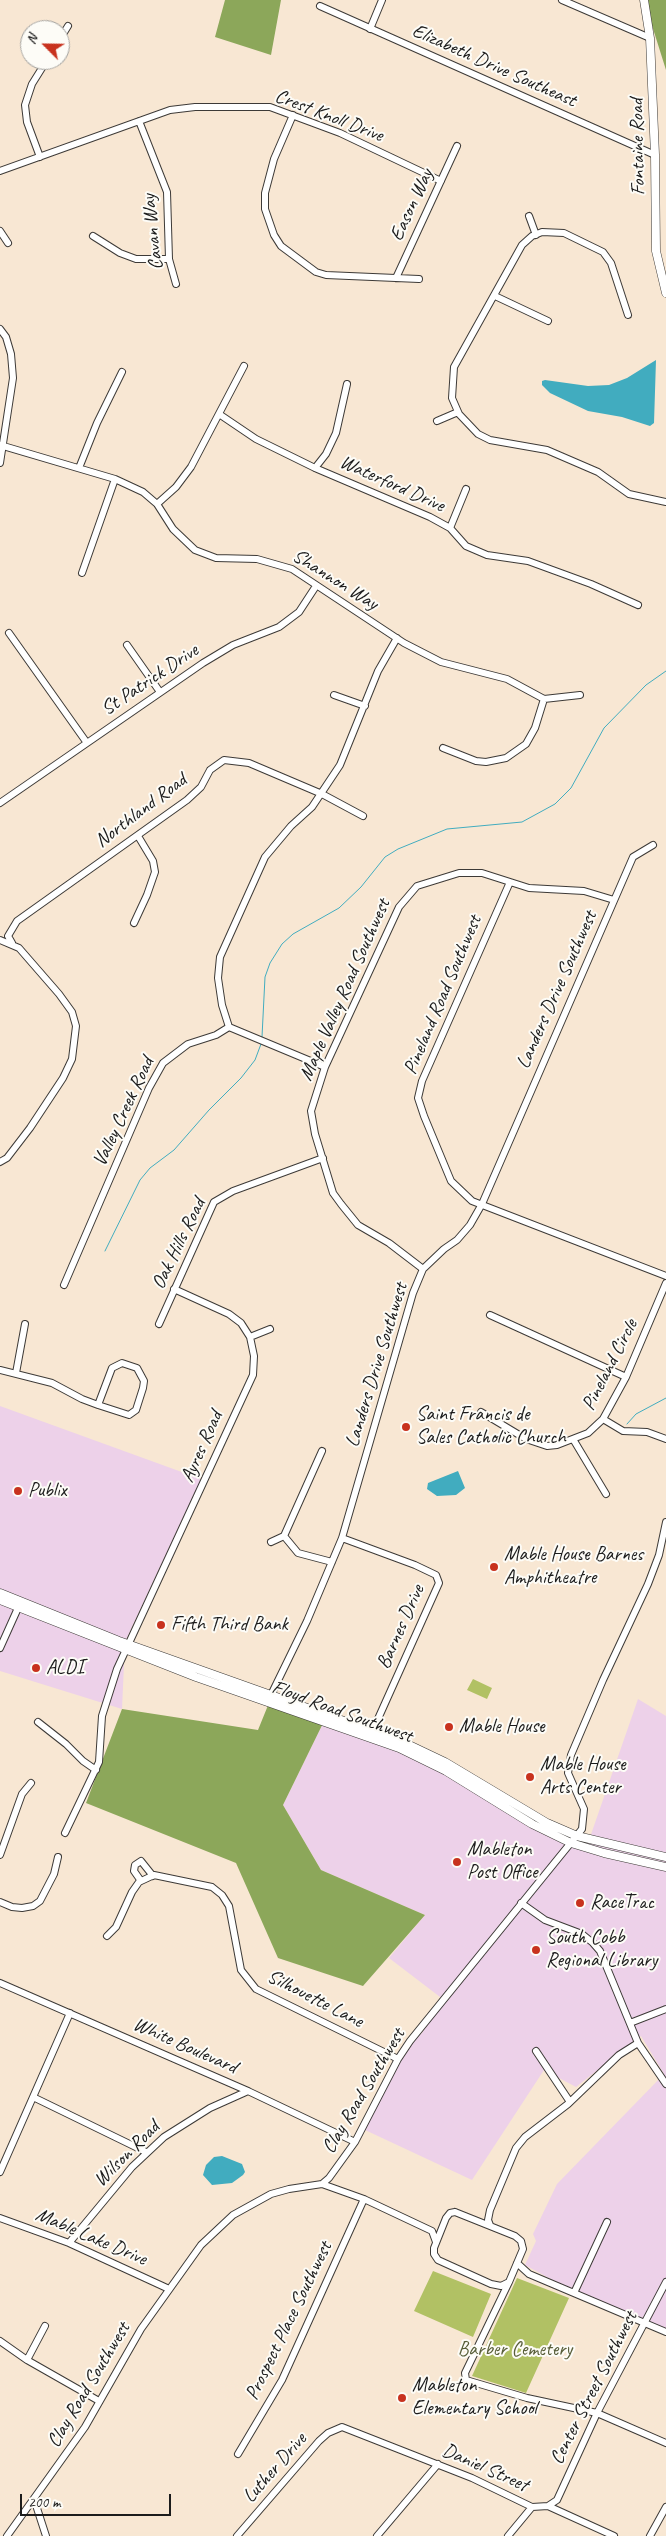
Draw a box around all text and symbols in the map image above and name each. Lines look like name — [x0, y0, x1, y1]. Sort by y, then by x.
street label: Elizabeth Drive Southeast — [408, 19, 580, 113]
north arrow — [20, 20, 70, 70]
text: N — [22, 32, 41, 47]
street label: Crest Knoll Drive — [271, 84, 387, 148]
street label: Fontaine Road — [625, 98, 651, 196]
street label: Eason Way — [385, 165, 439, 245]
street label: Cavan Way — [137, 193, 169, 271]
street label: Waterford Drive — [336, 450, 448, 518]
street label: Shannon Way — [288, 544, 382, 616]
street label: St Patrick Drive — [97, 639, 203, 721]
street label: Northland Road — [90, 769, 192, 853]
street label: Maple Valley Road Southwest — [294, 896, 396, 1084]
street label: Landers Drive Southwest — [511, 907, 603, 1073]
street label: Pineland Road Southwest — [399, 912, 487, 1078]
street label: Valley Creek Road — [88, 1054, 160, 1170]
street label: Oak Hills Road — [147, 1195, 211, 1293]
street label: Landers Drive Southwest — [341, 1280, 413, 1450]
street label: Pineland Circle — [577, 1315, 643, 1415]
place label: Saint Francis de Sales Catholic Church — [416, 1403, 566, 1450]
street label: Ayres Road — [176, 1408, 228, 1486]
marker: Saint Francis de Sales Catholic Church — [400, 1421, 412, 1433]
place label: Publix — [28, 1479, 67, 1503]
marker: Publix — [12, 1485, 24, 1497]
place label: Mable House Barnes Amphitheatre — [504, 1543, 643, 1590]
marker: Mable House Barnes Amphitheatre — [488, 1561, 500, 1573]
street label: Barnes Drive — [372, 1581, 430, 1673]
place label: Fifth Third Bank — [171, 1613, 288, 1637]
marker: Fifth Third Bank — [155, 1619, 167, 1631]
place label: ALDI — [46, 1656, 84, 1680]
marker: ALDI — [30, 1662, 42, 1674]
street label: Floyd Road Southwest — [268, 1675, 416, 1749]
place label: Mable House — [459, 1715, 545, 1739]
marker: Mable House — [443, 1721, 455, 1733]
place label: Mable House Arts Center — [540, 1753, 626, 1800]
marker: Mable House Arts Center — [524, 1771, 536, 1783]
place label: Mableton Post Office — [467, 1838, 538, 1885]
marker: Mableton Post Office — [451, 1856, 463, 1868]
place label: RaceTrac — [590, 1891, 654, 1915]
marker: RaceTrac — [574, 1897, 586, 1909]
place label: South Cobb Regional Library — [546, 1926, 657, 1973]
marker: South Cobb Regional Library — [530, 1944, 542, 1956]
street label: Silhouette Lane — [263, 1965, 367, 2033]
street label: White Boulevard — [129, 2012, 241, 2080]
street label: Clay Road Southwest — [317, 2024, 411, 2158]
street label: Wilson Road — [89, 2116, 165, 2192]
street label: Mable Lake Drive — [32, 2203, 150, 2271]
street label: Prospect Place Southwest — [240, 2238, 338, 2404]
street label: Center Street Southwest — [545, 2308, 643, 2468]
street label: Clay Road Southwest — [42, 2318, 136, 2452]
park label: Barber Cemetery — [458, 2338, 572, 2362]
place label: Mableton Elementary School — [412, 2374, 537, 2421]
marker: Mableton Elementary School — [396, 2392, 408, 2404]
street label: Luther Drive — [238, 2428, 312, 2508]
street label: Daniel Street — [438, 2438, 532, 2498]
scale bar — [22, 2484, 174, 2516]
text: 200 m — [28, 2493, 60, 2512]

